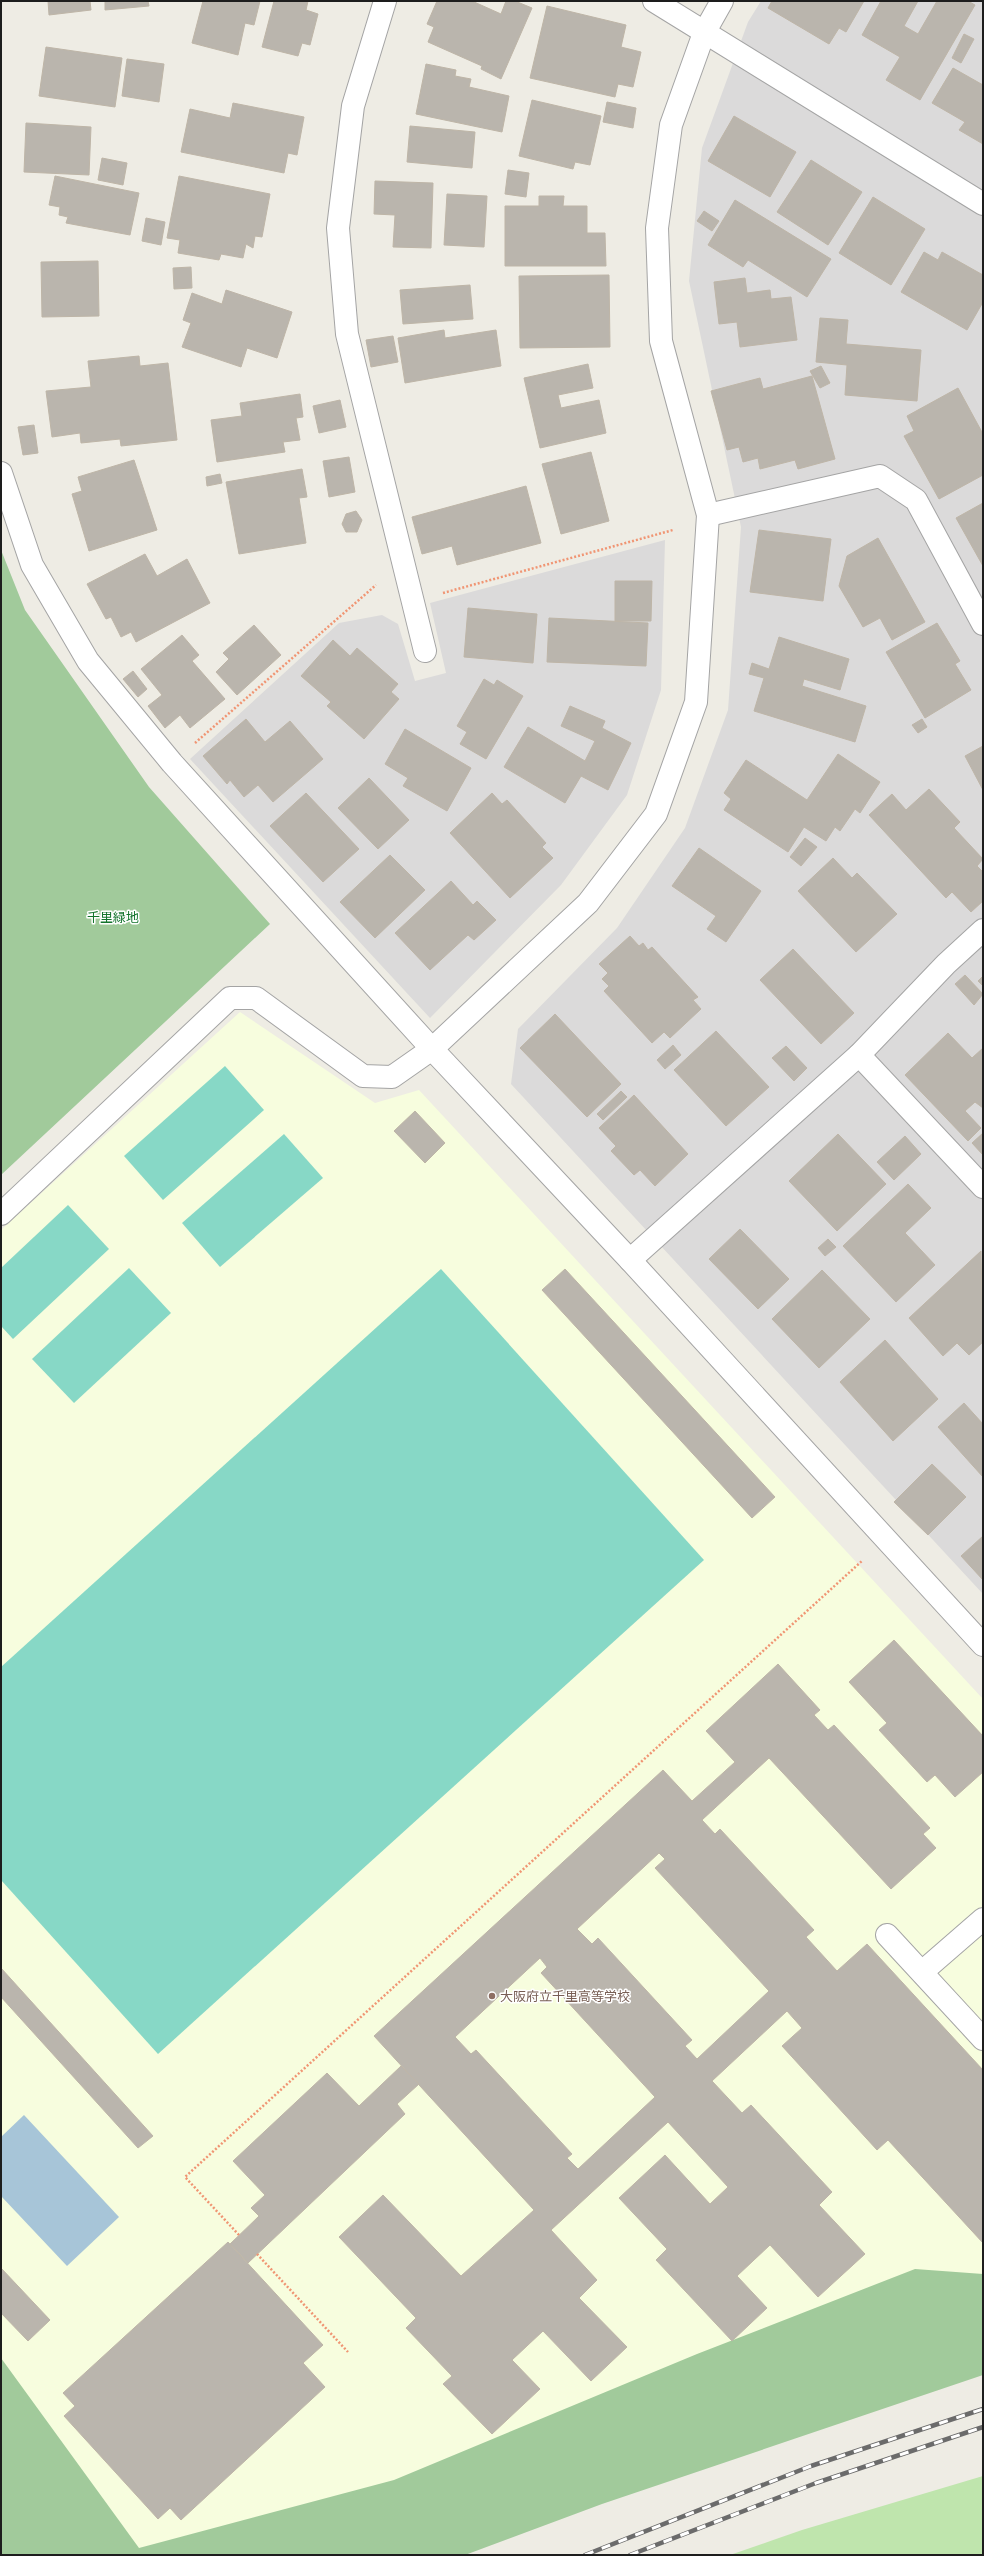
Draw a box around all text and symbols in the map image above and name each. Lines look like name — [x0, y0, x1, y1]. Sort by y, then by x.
park label: 千里緑地 — [87, 909, 139, 926]
place label: 大阪府立千里高等学校 — [500, 1988, 630, 2005]
marker: 大阪府立千里高等学校 — [487, 1991, 497, 2001]

